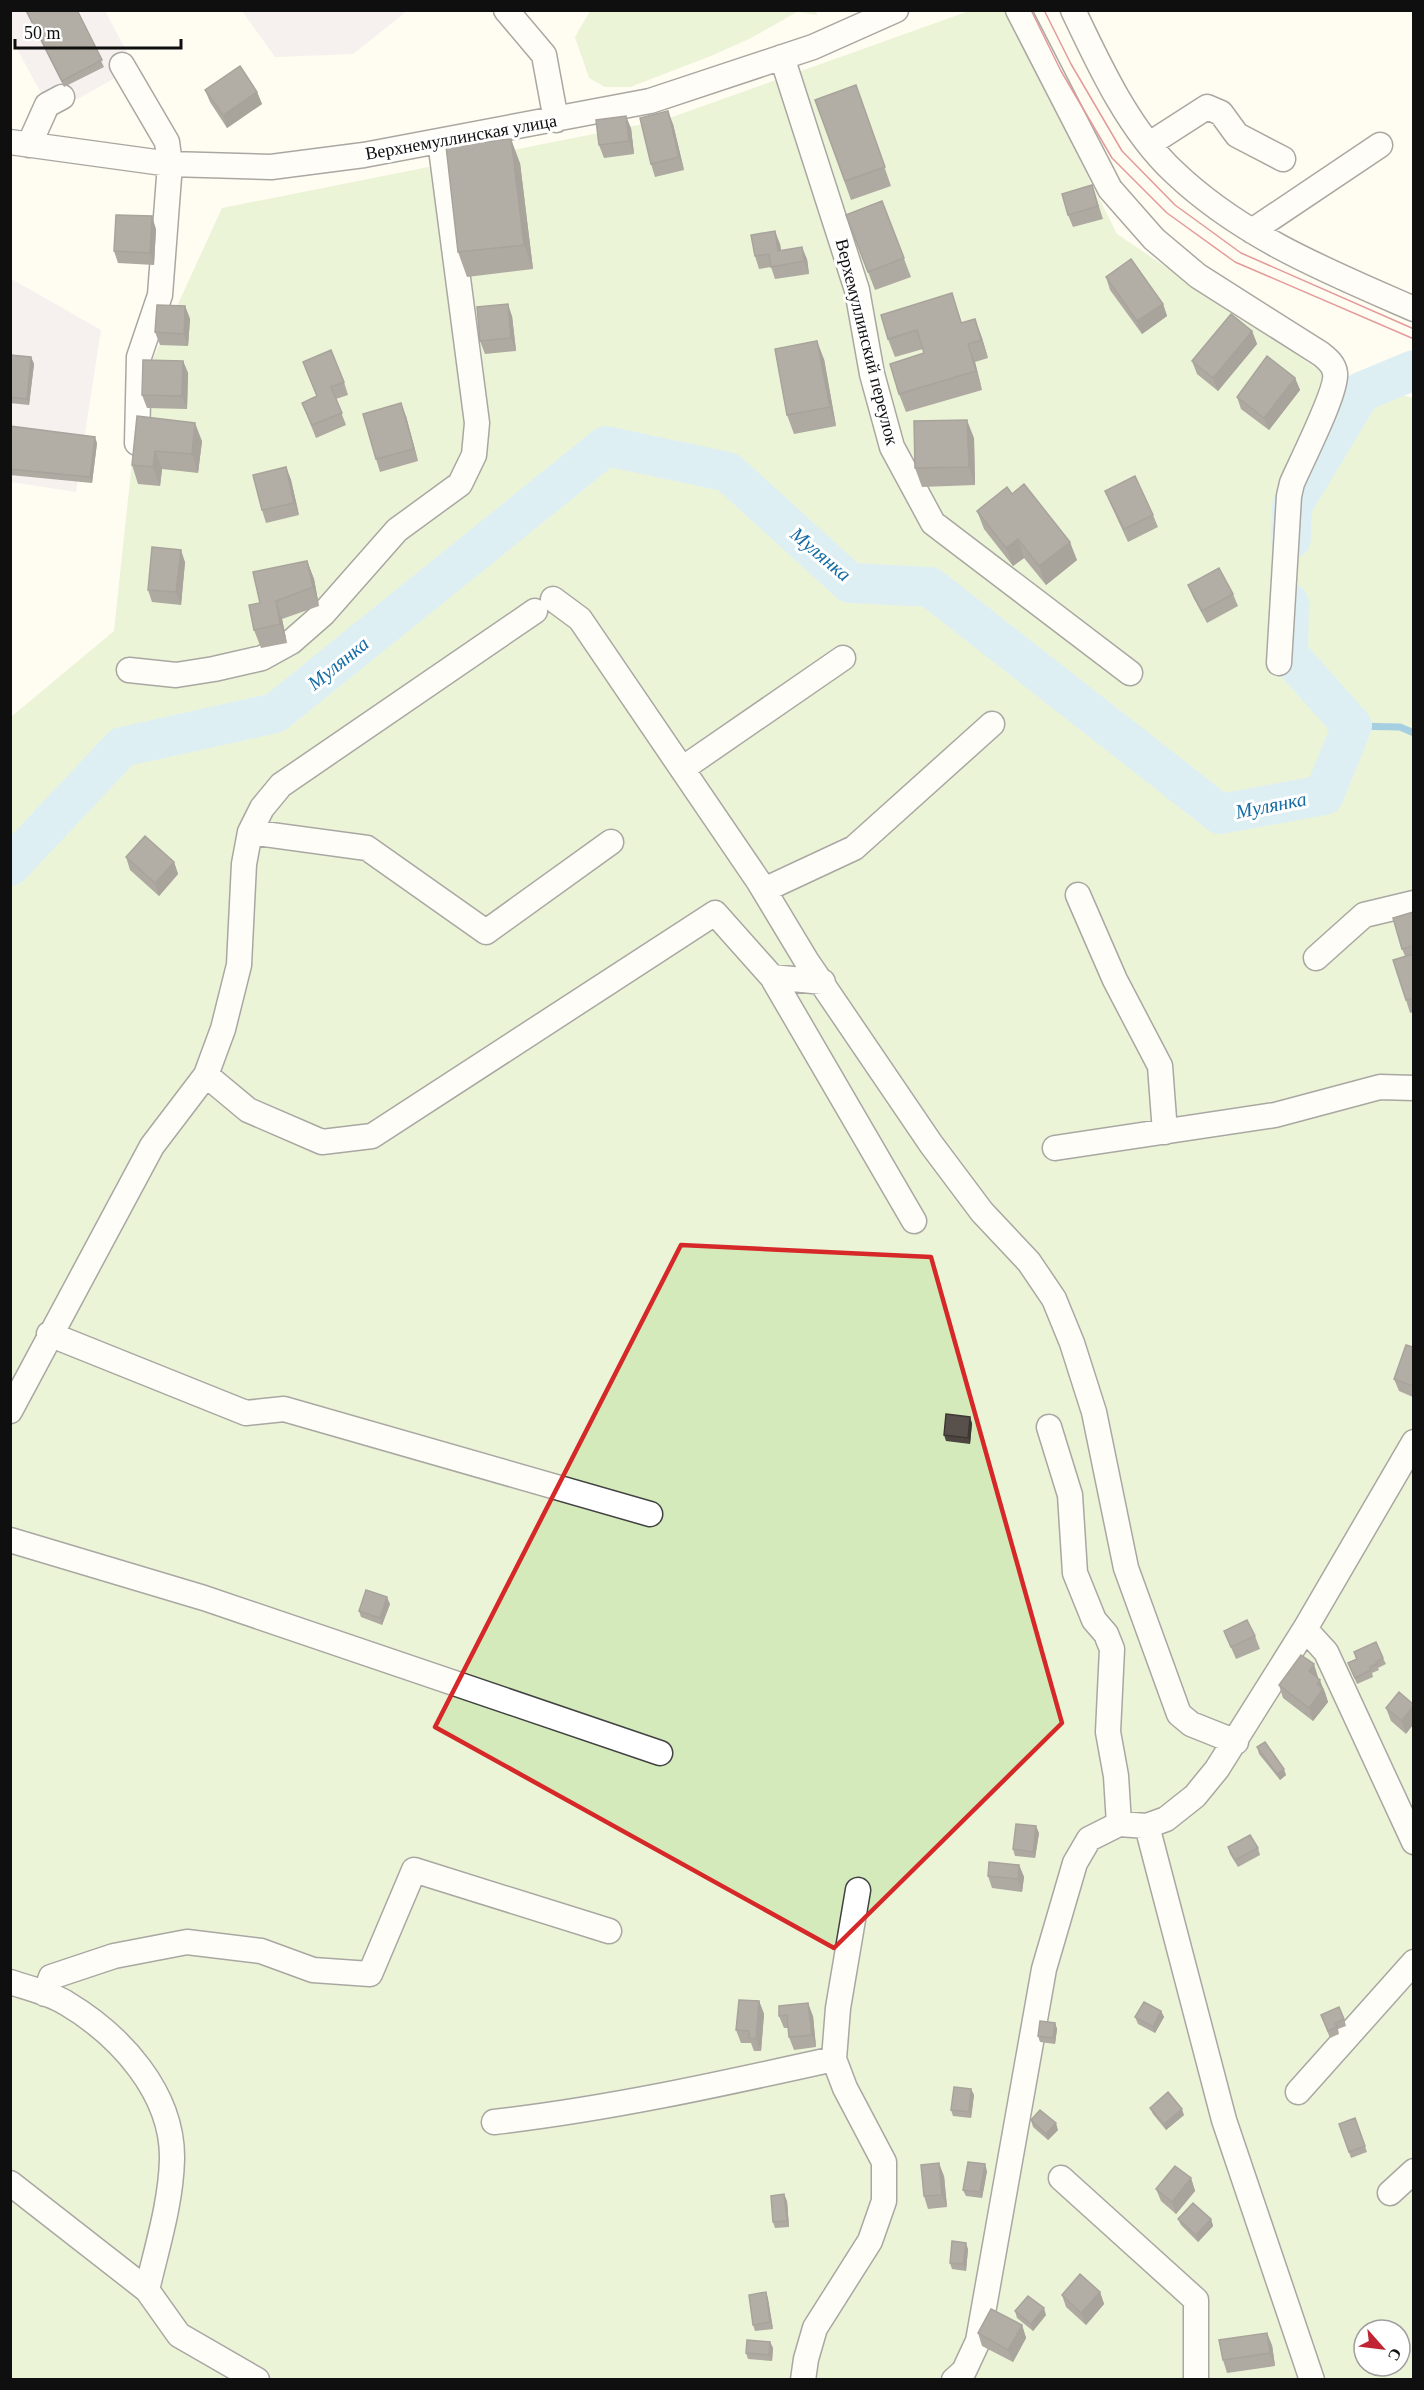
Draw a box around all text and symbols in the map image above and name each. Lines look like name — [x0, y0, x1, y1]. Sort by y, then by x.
scale bar — [15, 12, 182, 50]
text: 50 m — [24, 23, 61, 43]
street label: Верхнемуллинская улица — [364, 110, 558, 164]
street label: Верхемуллинский переулок — [832, 237, 902, 447]
water label: Мулянка — [785, 522, 856, 586]
water label: Мулянка — [302, 632, 373, 696]
water label: Мулянка — [1233, 787, 1309, 824]
north arrow — [1352, 2318, 1412, 2378]
text: С — [1385, 2346, 1405, 2364]

